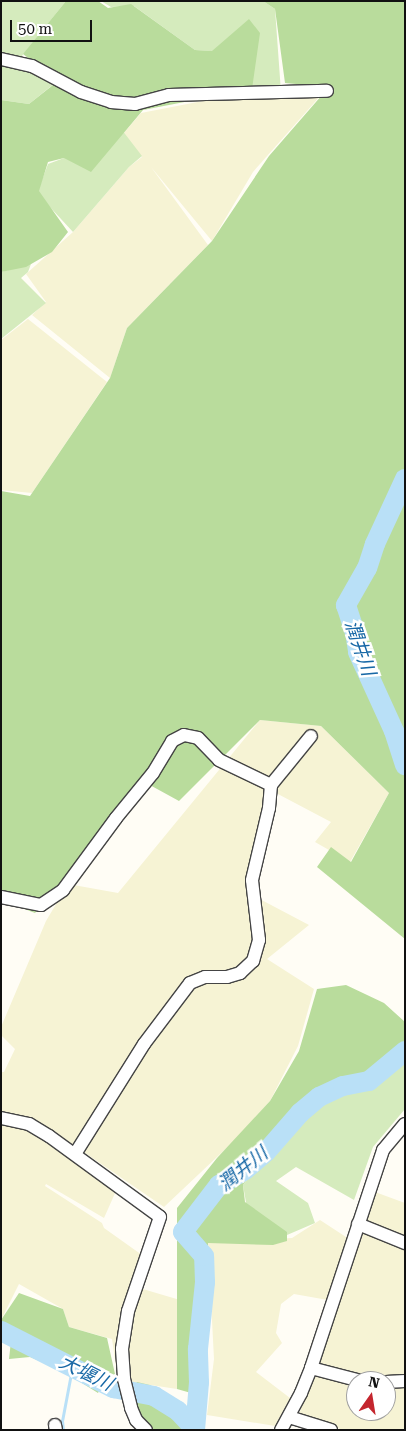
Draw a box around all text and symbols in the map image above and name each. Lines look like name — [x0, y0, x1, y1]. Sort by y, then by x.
scale bar — [12, 10, 95, 42]
text: 50 m — [18, 20, 52, 38]
water label: 潤井川 — [340, 617, 380, 679]
water label: 潤井川 — [214, 1142, 272, 1196]
water label: 大堰川 — [55, 1350, 117, 1396]
north arrow — [346, 1371, 396, 1421]
text: N — [367, 1373, 381, 1391]

